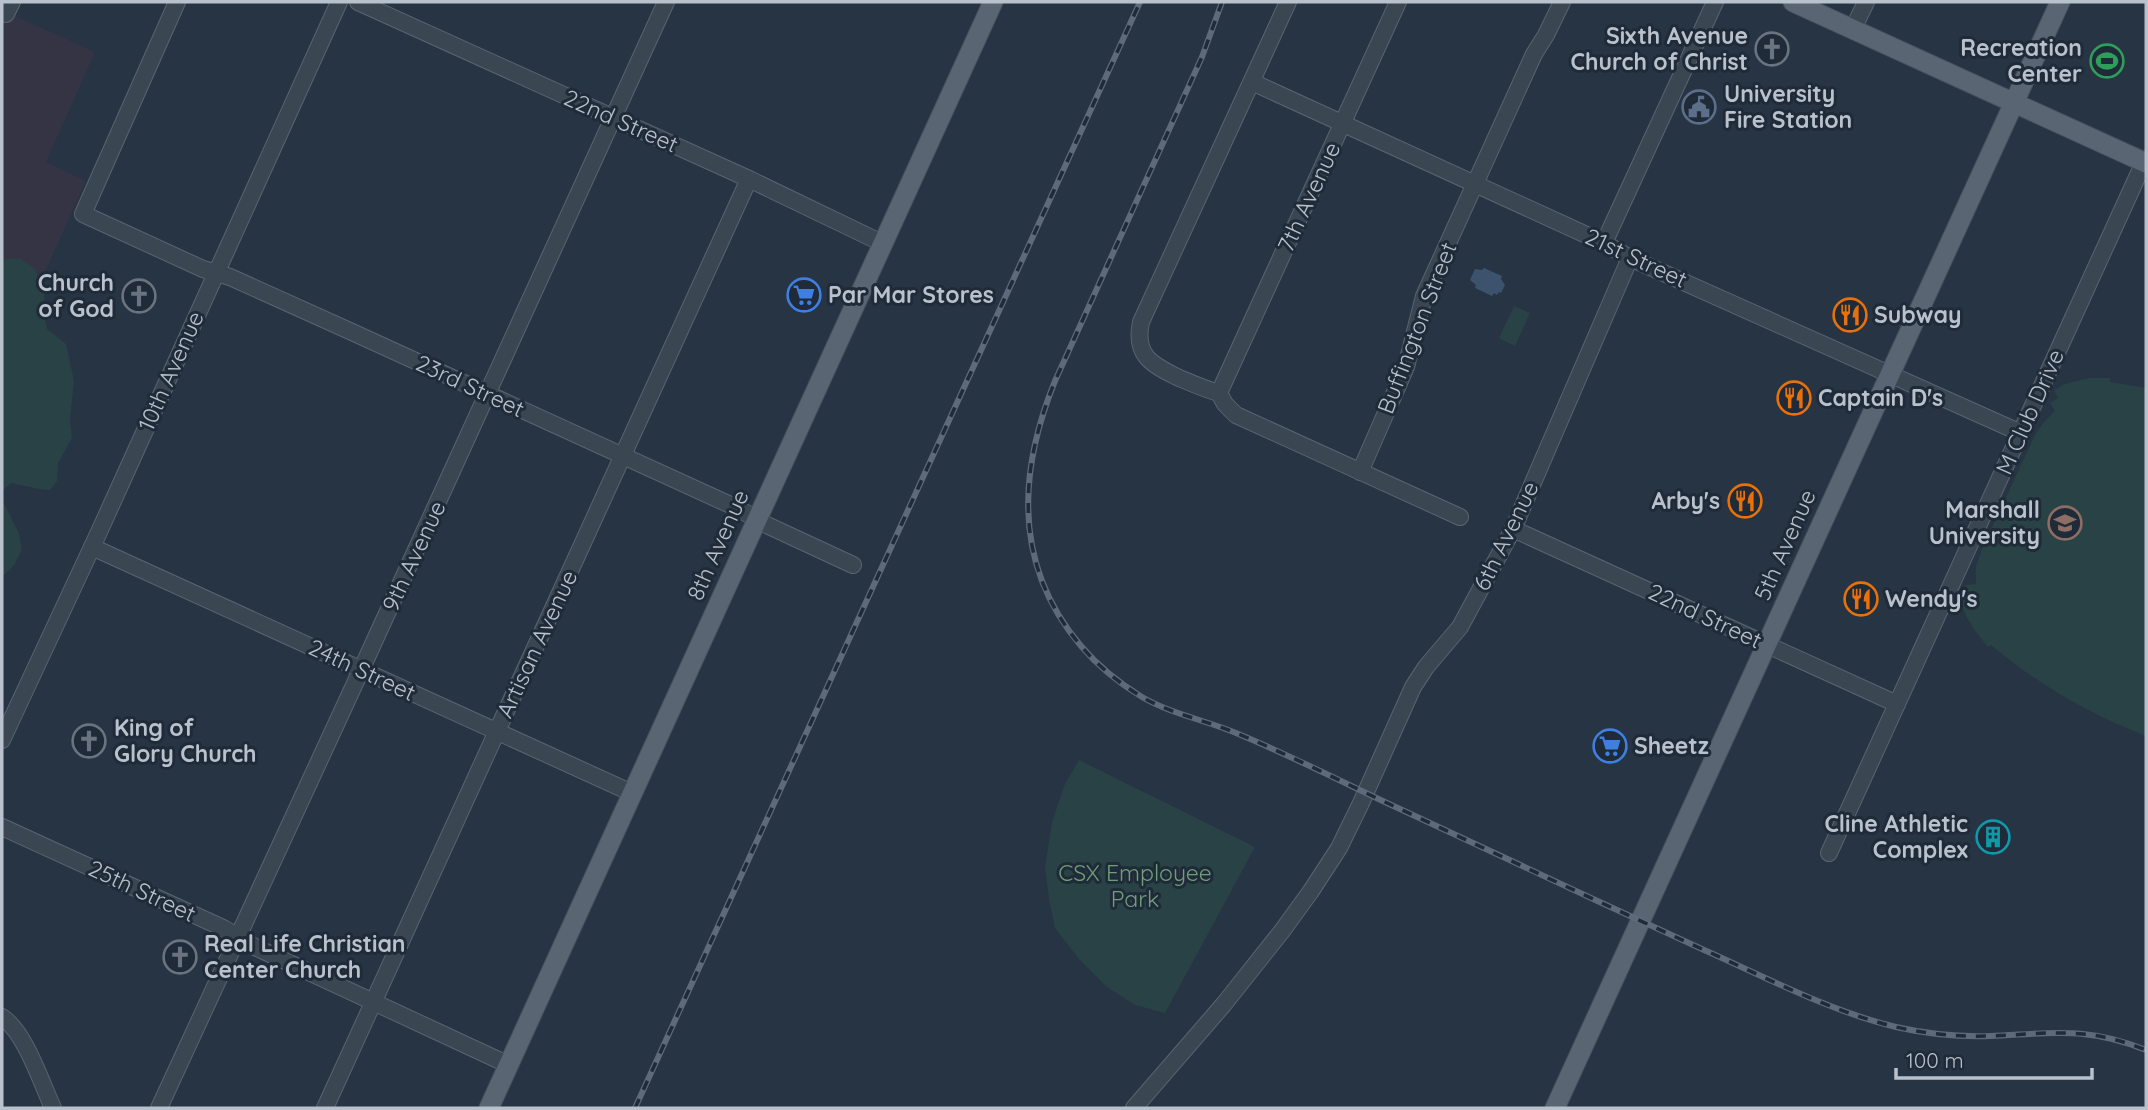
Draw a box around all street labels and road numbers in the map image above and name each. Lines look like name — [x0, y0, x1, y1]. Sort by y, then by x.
street label: 22nd Street — [560, 83, 683, 159]
street label: 7th Avenue — [1271, 137, 1347, 256]
street label: 21st Street — [1581, 221, 1692, 294]
street label: Buffington Street — [1371, 238, 1463, 418]
street label: 10th Avenue — [131, 306, 210, 435]
street label: M Club Drive — [1989, 345, 2070, 479]
street label: 23rd Street — [411, 348, 529, 423]
street label: 6th Avenue — [1467, 476, 1544, 595]
street label: 8th Avenue — [680, 485, 755, 605]
street label: 5th Avenue — [1747, 485, 1822, 605]
street label: 9th Avenue — [375, 496, 452, 616]
street label: Artisan Avenue — [490, 565, 583, 722]
street label: 22nd Street — [1644, 577, 1767, 655]
street label: 24th Street — [304, 632, 420, 707]
street label: 25th Street — [84, 853, 201, 928]

